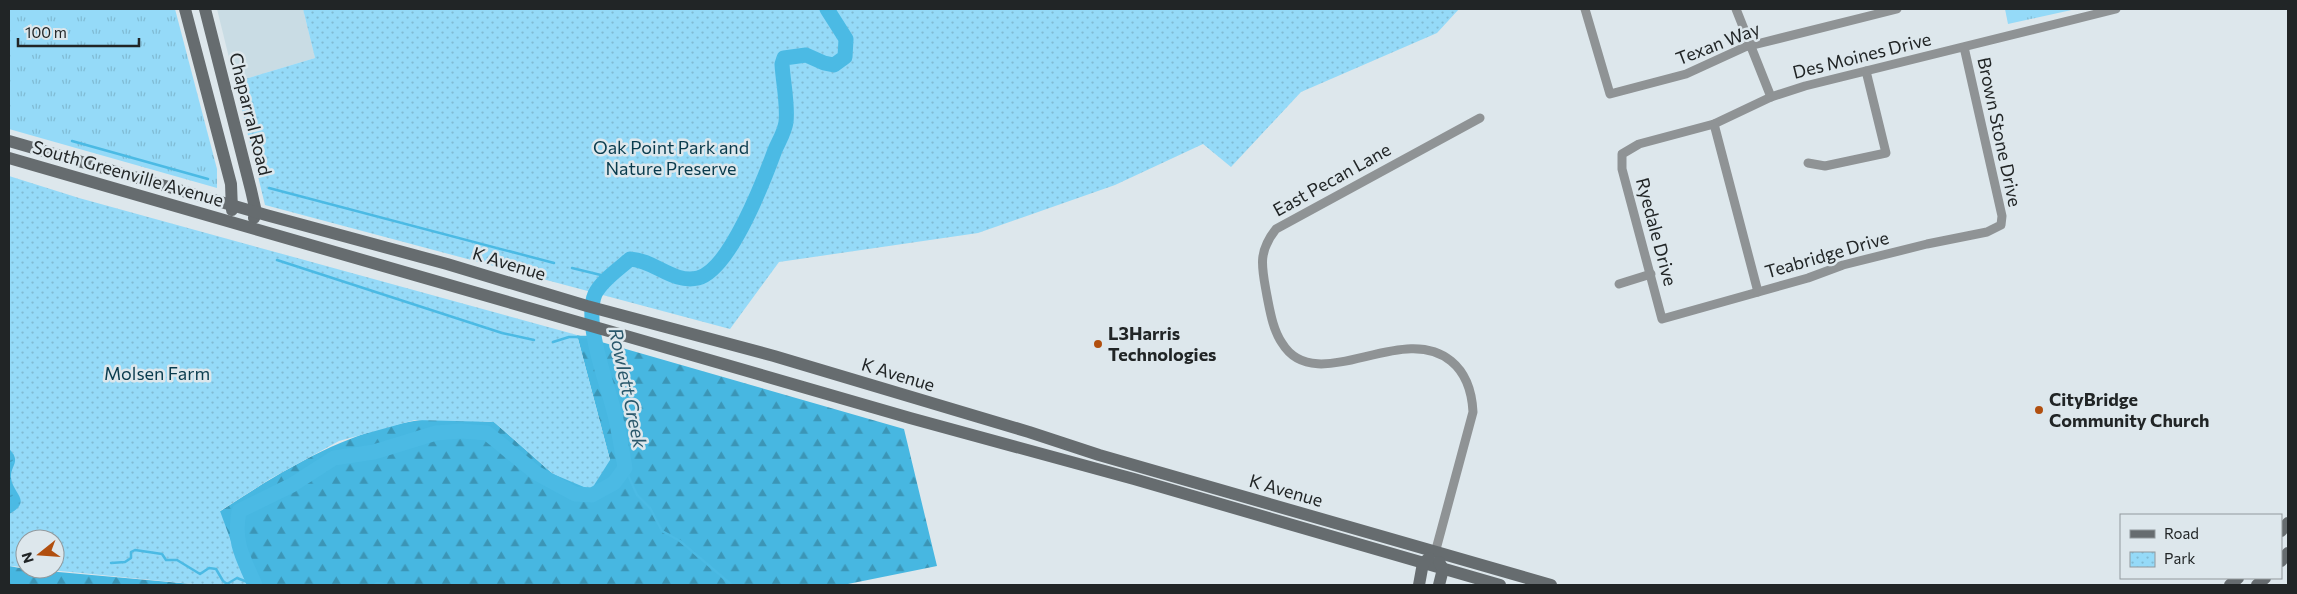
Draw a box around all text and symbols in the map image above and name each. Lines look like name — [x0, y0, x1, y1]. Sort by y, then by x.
scale bar — [18, 15, 139, 47]
street label: Texan Way — [1672, 17, 1763, 69]
text: 100 m — [25, 23, 67, 41]
street label: Des Moines Drive — [1790, 27, 1933, 83]
street label: Chaparral Road — [225, 50, 277, 177]
street label: Brown Stone Drive — [1973, 55, 2027, 209]
street label: South Greenville Avenue — [30, 135, 226, 211]
park label: Oak Point Park and Nature Preserve — [593, 136, 749, 179]
street label: East Pecan Lane — [1269, 138, 1394, 221]
street label: Ryedale Drive — [1632, 175, 1682, 288]
street label: Teabridge Drive — [1762, 226, 1891, 282]
street label: K Avenue — [470, 241, 549, 285]
place label: L3Harris Technologies — [1108, 322, 1217, 365]
water label: Rowlett Creek — [604, 326, 653, 451]
marker: L3Harris Technologies — [1092, 338, 1104, 350]
street label: K Avenue — [859, 352, 938, 396]
park label: Molsen Farm — [104, 362, 210, 384]
place label: CityBridge Community Church — [2049, 388, 2209, 431]
marker: CityBridge Community Church — [2033, 404, 2045, 416]
street label: K Avenue — [1247, 469, 1326, 511]
legend — [2120, 514, 2282, 579]
text: Road — [2164, 524, 2199, 542]
north arrow — [15, 529, 65, 579]
text: Park — [2164, 549, 2195, 567]
text: N — [17, 550, 37, 565]

